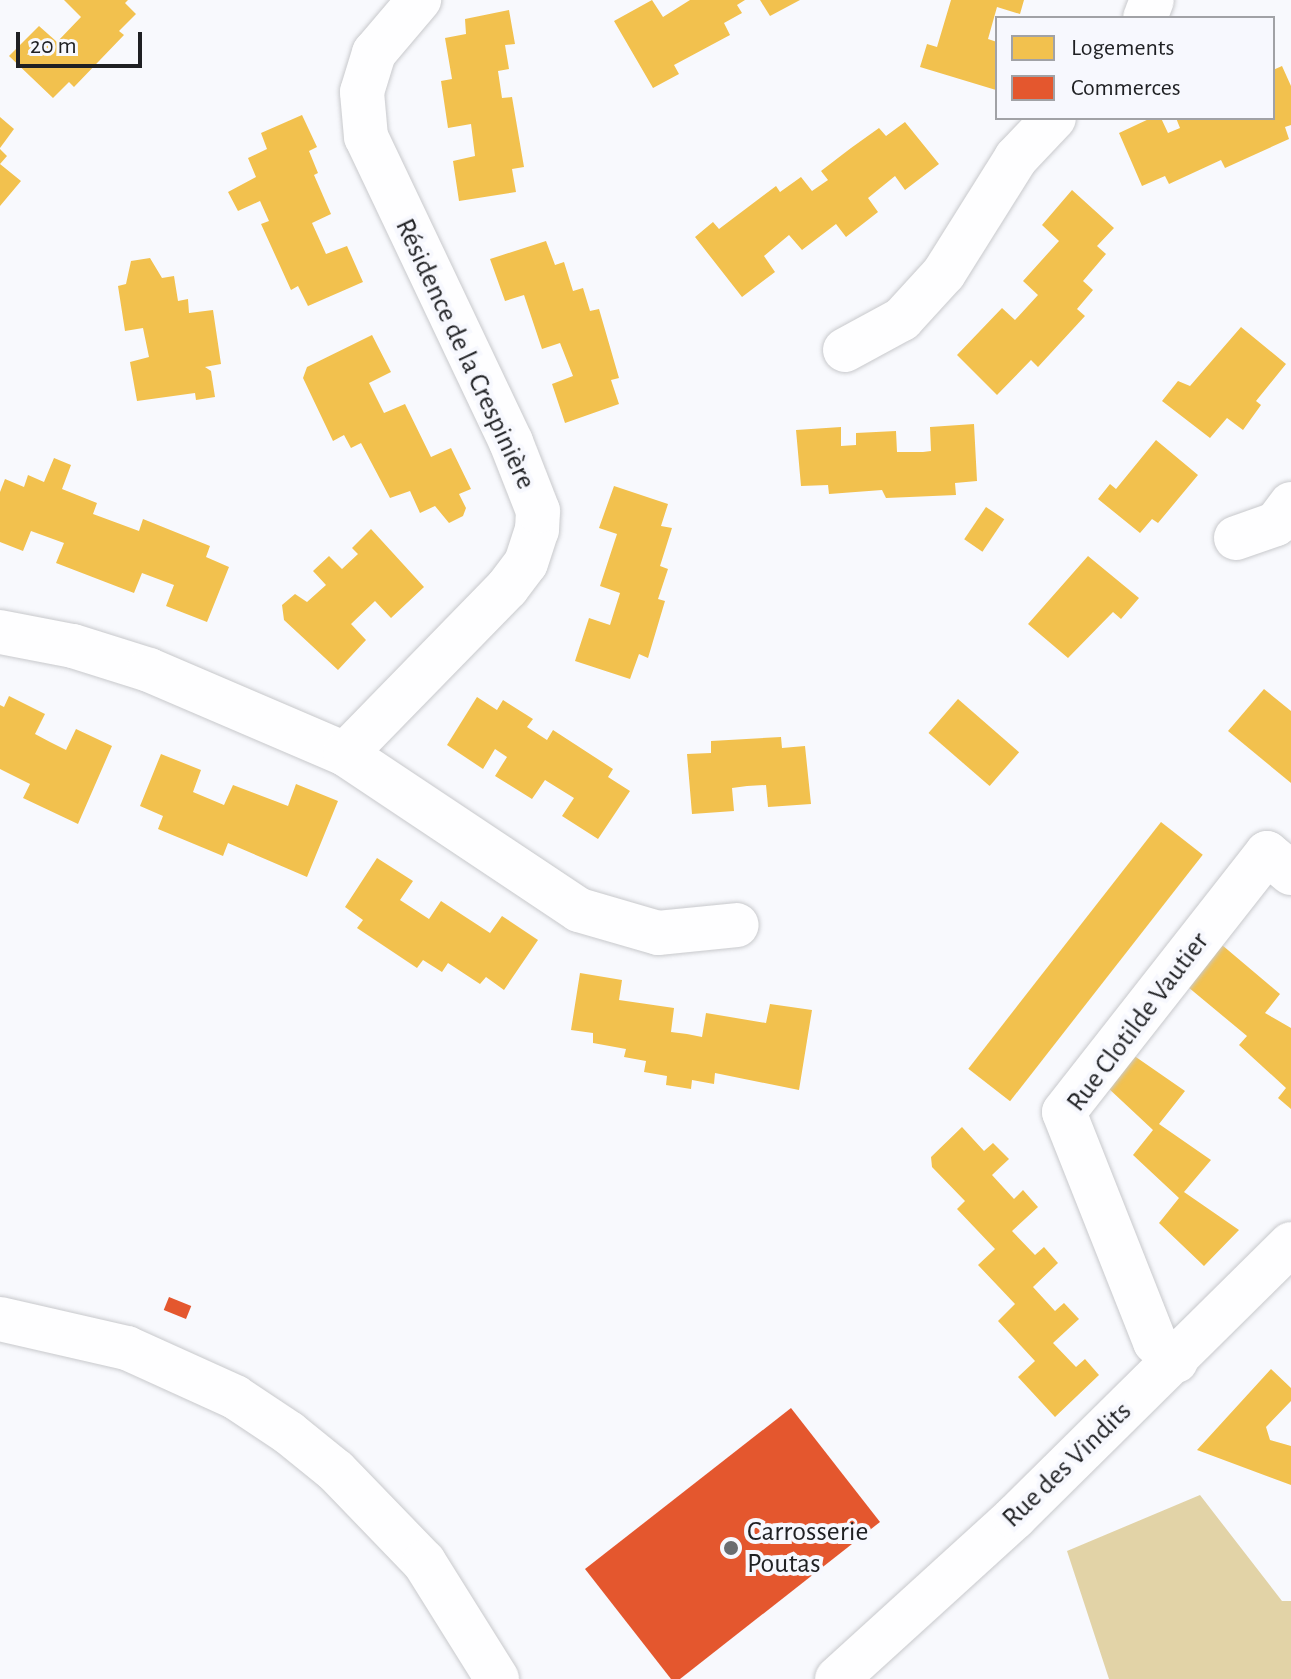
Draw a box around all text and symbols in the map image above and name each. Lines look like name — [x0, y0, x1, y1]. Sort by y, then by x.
scale bar — [20, 16, 146, 66]
legend — [995, 16, 1275, 120]
text: 20 m — [30, 34, 77, 58]
text: Logements — [1071, 36, 1174, 60]
text: Commerces — [1071, 76, 1181, 100]
street label: Résidence de la Crespinière — [388, 213, 542, 495]
street label: Rue Clotilde Vautier — [1060, 926, 1216, 1118]
street label: Rue des Vindits — [995, 1395, 1139, 1535]
place label: Carrosserie Poutas — [747, 1515, 868, 1581]
marker: Carrosserie Poutas — [722, 1539, 740, 1557]

